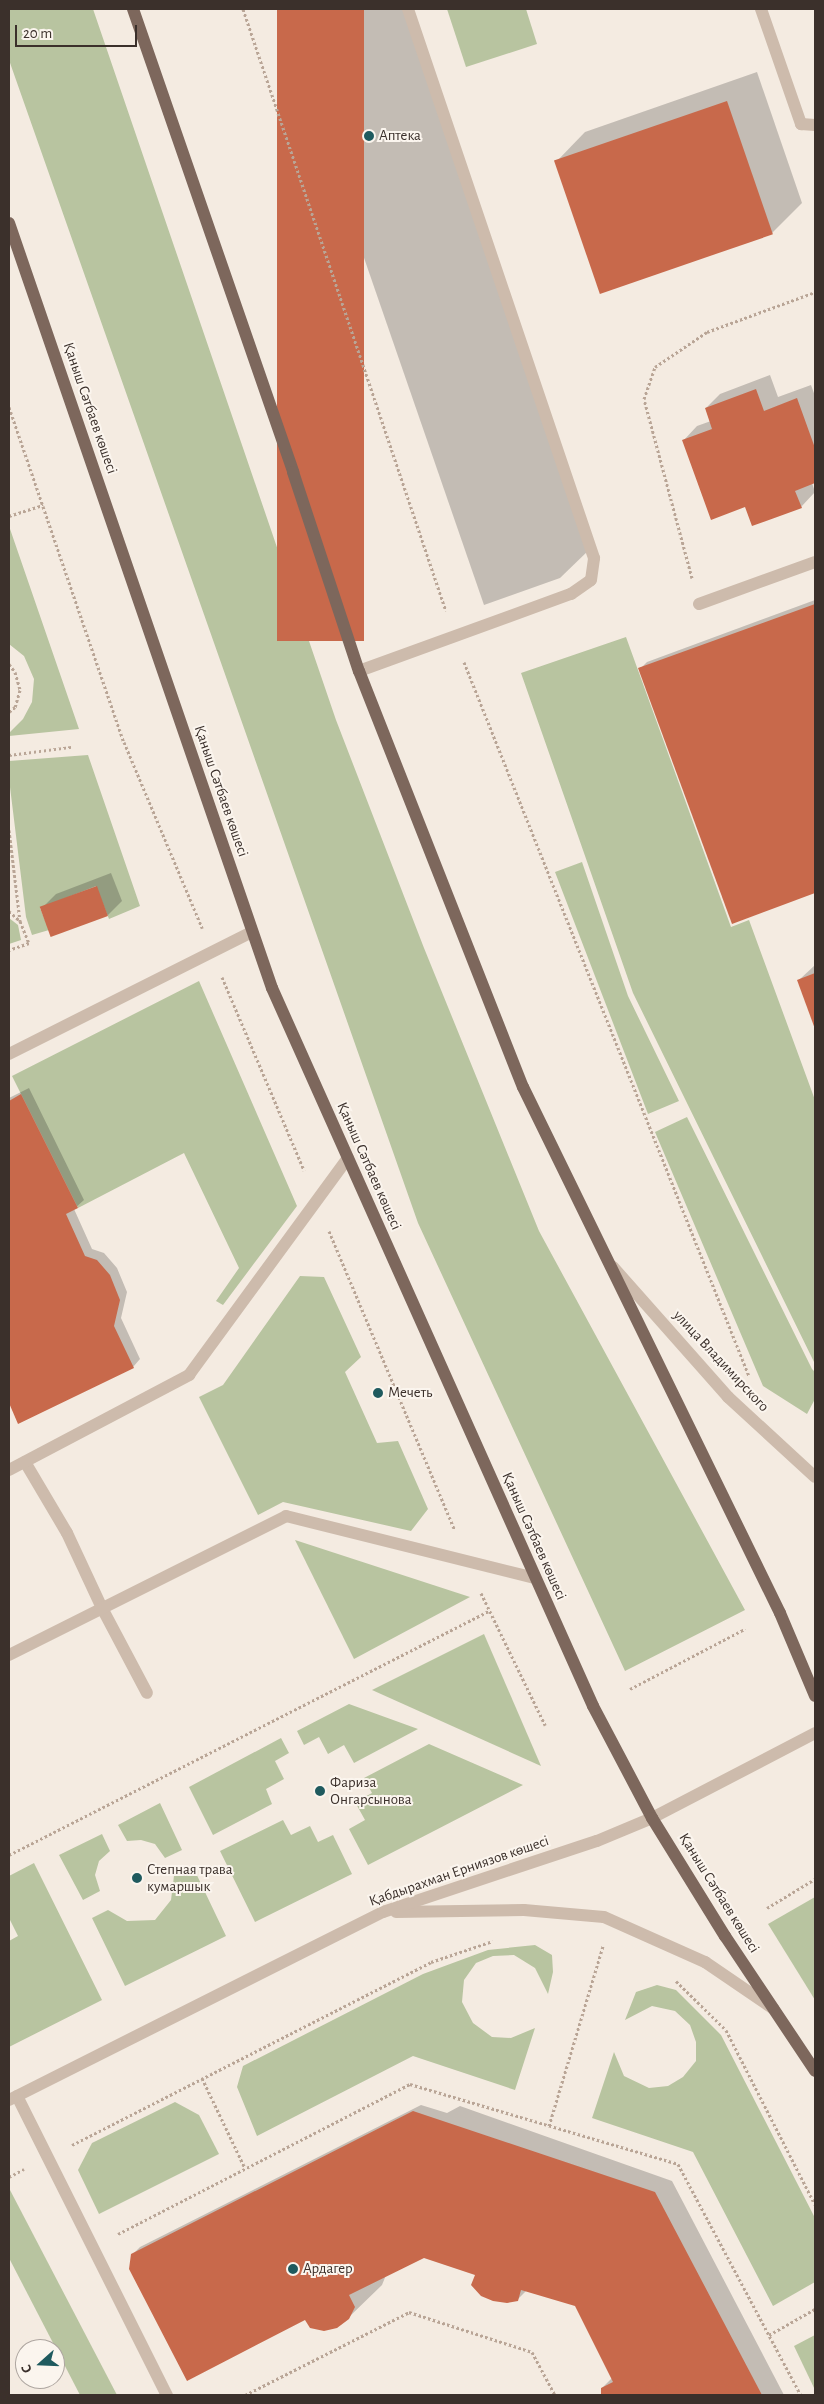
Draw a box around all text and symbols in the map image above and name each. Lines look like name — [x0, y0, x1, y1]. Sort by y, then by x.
scale bar — [18, 15, 140, 47]
text: 20 m — [23, 26, 52, 41]
place label: Аптека — [379, 127, 421, 145]
marker: Аптека — [363, 130, 375, 142]
street label: Қаныш Сәтбаев көшесі — [59, 340, 121, 476]
street label: Қаныш Сәтбаев көшесі — [190, 723, 252, 859]
street label: Қаныш Сәтбаев көшесі — [333, 1099, 405, 1233]
street label: улица Владимирского — [669, 1307, 773, 1415]
place label: Мечеть — [388, 1384, 432, 1402]
marker: Мечеть — [372, 1387, 384, 1399]
street label: Қаныш Сәтбаев көшесі — [498, 1469, 570, 1603]
place label: Фариза Онгарсынова — [330, 1773, 412, 1808]
marker: Фариза Онгарсынова — [314, 1785, 326, 1797]
street label: Қаныш Сәтбаев көшесі — [675, 1830, 763, 1956]
street label: Қабдырахман Ерниязов көшесі — [367, 1832, 551, 1910]
place label: Степная трава кумаршык — [147, 1860, 233, 1895]
marker: Степная трава кумаршык — [131, 1872, 143, 1884]
place label: Ардагер — [303, 2260, 353, 2278]
marker: Ардагер — [287, 2263, 299, 2275]
north arrow — [15, 2339, 65, 2389]
text: С — [19, 2363, 35, 2375]

